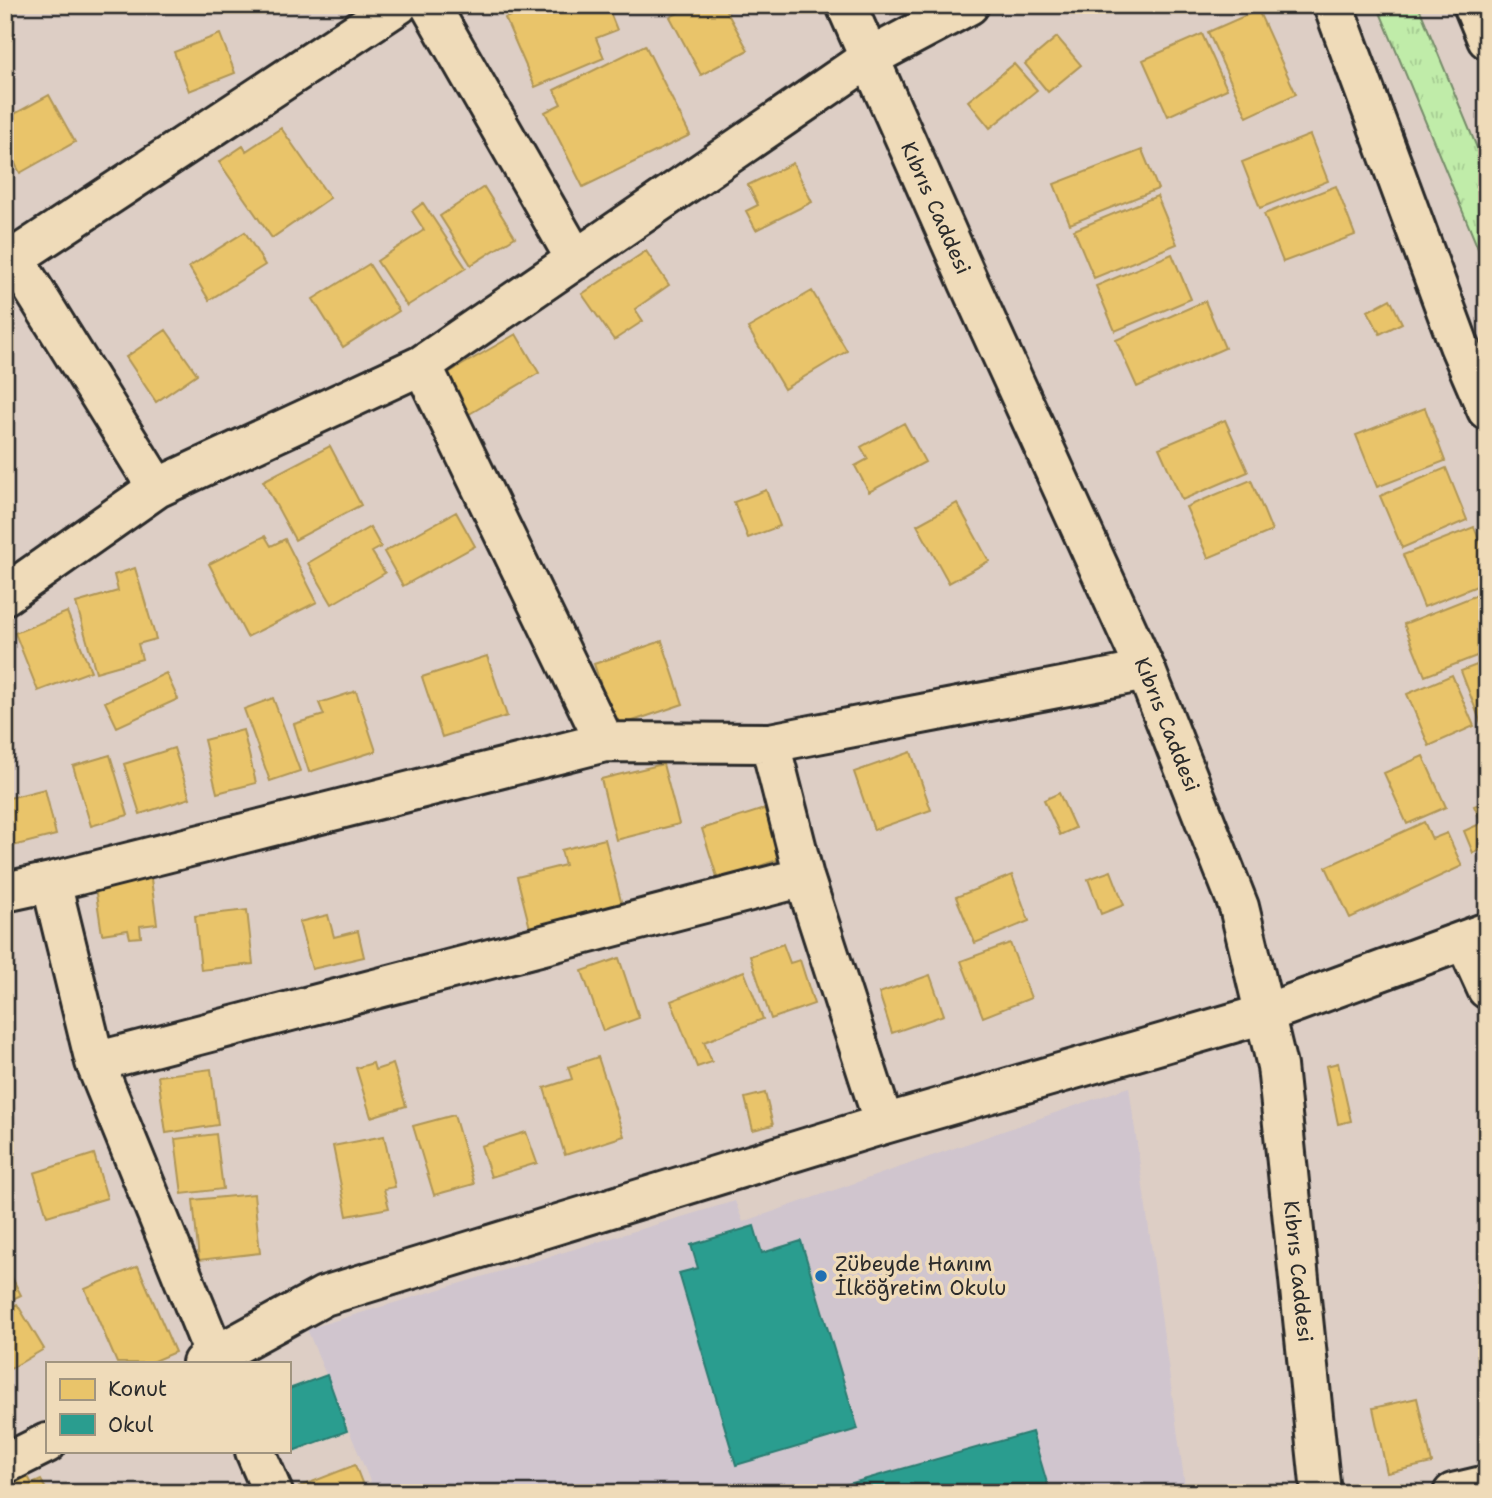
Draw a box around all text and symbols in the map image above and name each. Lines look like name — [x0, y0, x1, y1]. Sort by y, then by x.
street label: Kıbrıs Caddesi — [894, 137, 977, 279]
street label: Kıbrıs Caddesi — [1128, 653, 1206, 796]
street label: Kıbrıs Caddesi — [1277, 1199, 1319, 1344]
place label: Zübeyde Hanım İlköğretim Okulu — [835, 1250, 1006, 1302]
marker: Zübeyde Hanım İlköğretim Okulu — [813, 1268, 829, 1284]
legend — [46, 1362, 290, 1452]
text: Konut — [108, 1375, 167, 1403]
text: Okul — [108, 1411, 154, 1439]

